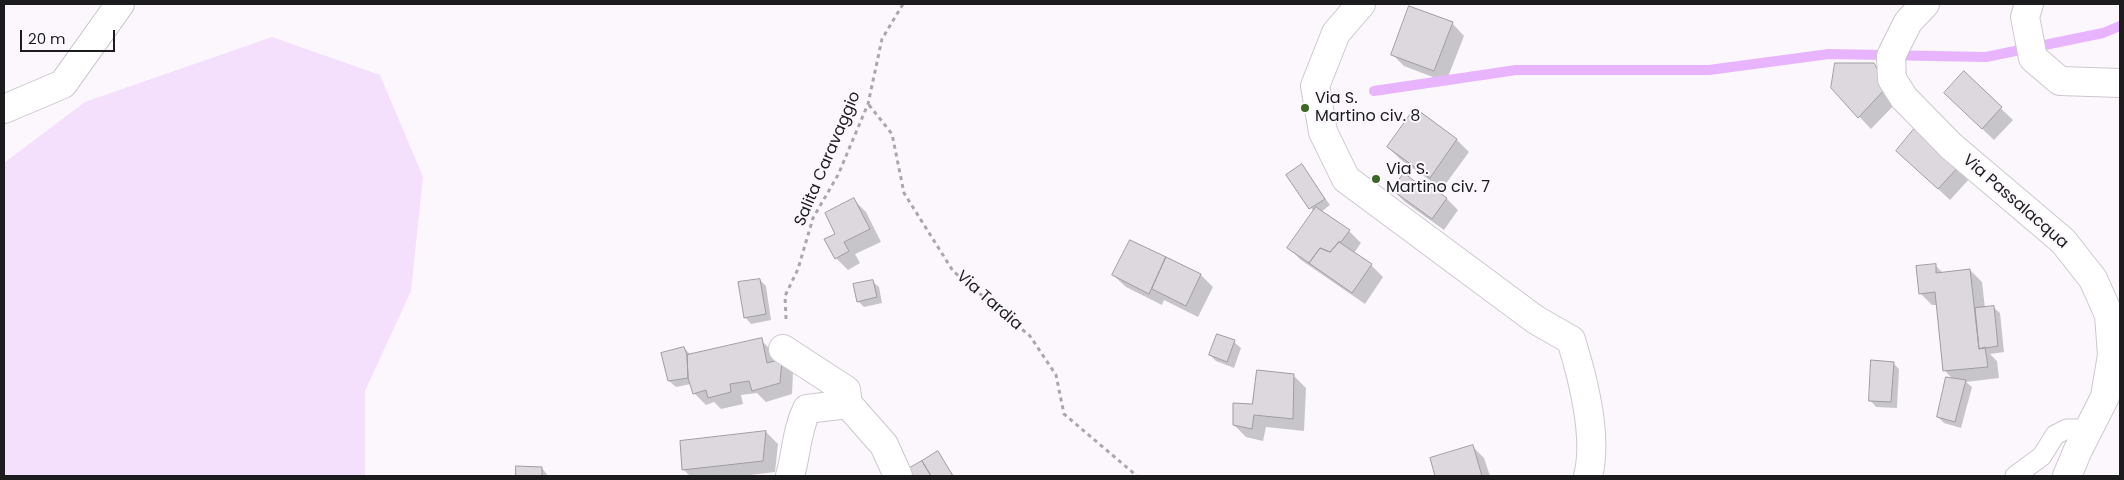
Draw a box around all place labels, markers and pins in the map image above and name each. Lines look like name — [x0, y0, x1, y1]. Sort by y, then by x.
place label: Via S. Martino civ. 8 — [1315, 89, 1420, 127]
marker: Via S. Martino civ. 8 — [1299, 102, 1311, 114]
place label: Via S. Martino civ. 7 — [1386, 160, 1490, 198]
marker: Via S. Martino civ. 7 — [1370, 173, 1382, 185]

